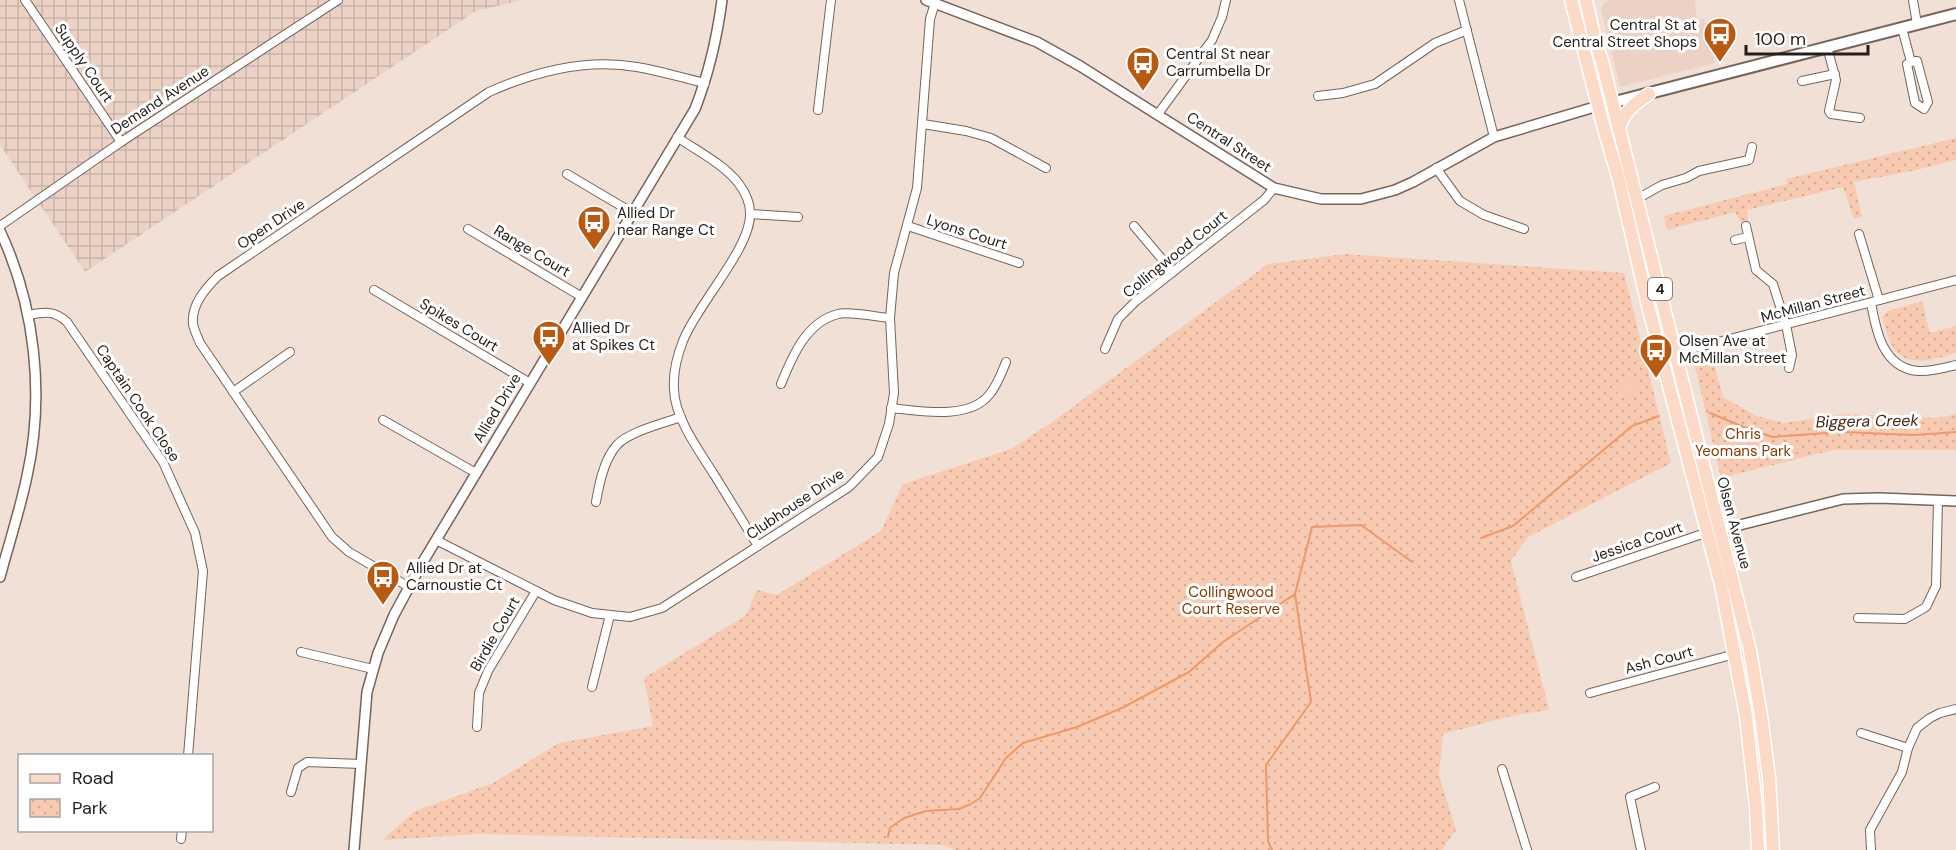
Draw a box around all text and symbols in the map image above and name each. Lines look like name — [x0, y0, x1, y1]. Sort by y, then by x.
place label: Central St at Central Street Shops — [1553, 15, 1697, 52]
bus stop icon: Central St at Central Street Shops — [1702, 16, 1738, 63]
scale bar — [1746, 18, 1868, 56]
street label: Supply Court — [50, 20, 118, 107]
text: 100 m — [1755, 27, 1806, 51]
place label: Central St near Carrumbella Dr — [1166, 44, 1271, 81]
bus stop icon: Central St near Carrumbella Dr — [1125, 45, 1161, 92]
street label: Demand Avenue — [107, 61, 213, 139]
street label: Central Street — [1183, 107, 1275, 177]
street label: Open Drive — [233, 194, 309, 254]
place label: Allied Dr near Range Ct — [617, 203, 715, 240]
bus stop icon: Allied Dr near Range Ct — [576, 204, 612, 251]
street label: Collingwood Court — [1119, 206, 1231, 302]
street label: Lyons Court — [924, 210, 1010, 254]
street label: Range Court — [490, 220, 574, 282]
road number: 4 — [1648, 278, 1672, 300]
street label: McMillan Street — [1759, 280, 1868, 328]
street label: Spikes Court — [416, 294, 502, 356]
place label: Allied Dr at Spikes Ct — [572, 318, 655, 355]
bus stop icon: Allied Dr at Spikes Ct — [531, 319, 567, 366]
place label: Olsen Ave at McMillan Street — [1679, 331, 1786, 368]
bus stop icon: Olsen Ave at McMillan Street — [1638, 332, 1674, 379]
street label: Captain Cook Close — [91, 340, 185, 466]
street label: Allied Drive — [468, 370, 526, 446]
water label: Biggera Creek — [1815, 410, 1919, 432]
park label: Chris Yeomans Park — [1695, 424, 1791, 461]
street label: Clubhouse Drive — [742, 464, 848, 544]
street label: Olsen Avenue — [1712, 475, 1756, 571]
street label: Jessica Court — [1589, 517, 1685, 567]
place label: Allied Dr at Carnoustie Ct — [406, 558, 503, 595]
bus stop icon: Allied Dr at Carnoustie Ct — [365, 559, 401, 606]
park label: Collingwood Court Reserve — [1182, 582, 1280, 619]
street label: Birdie Court — [466, 593, 524, 675]
street label: Ash Court — [1623, 641, 1695, 679]
legend — [18, 754, 213, 832]
text: Road — [72, 766, 114, 790]
text: Park — [72, 796, 108, 820]

